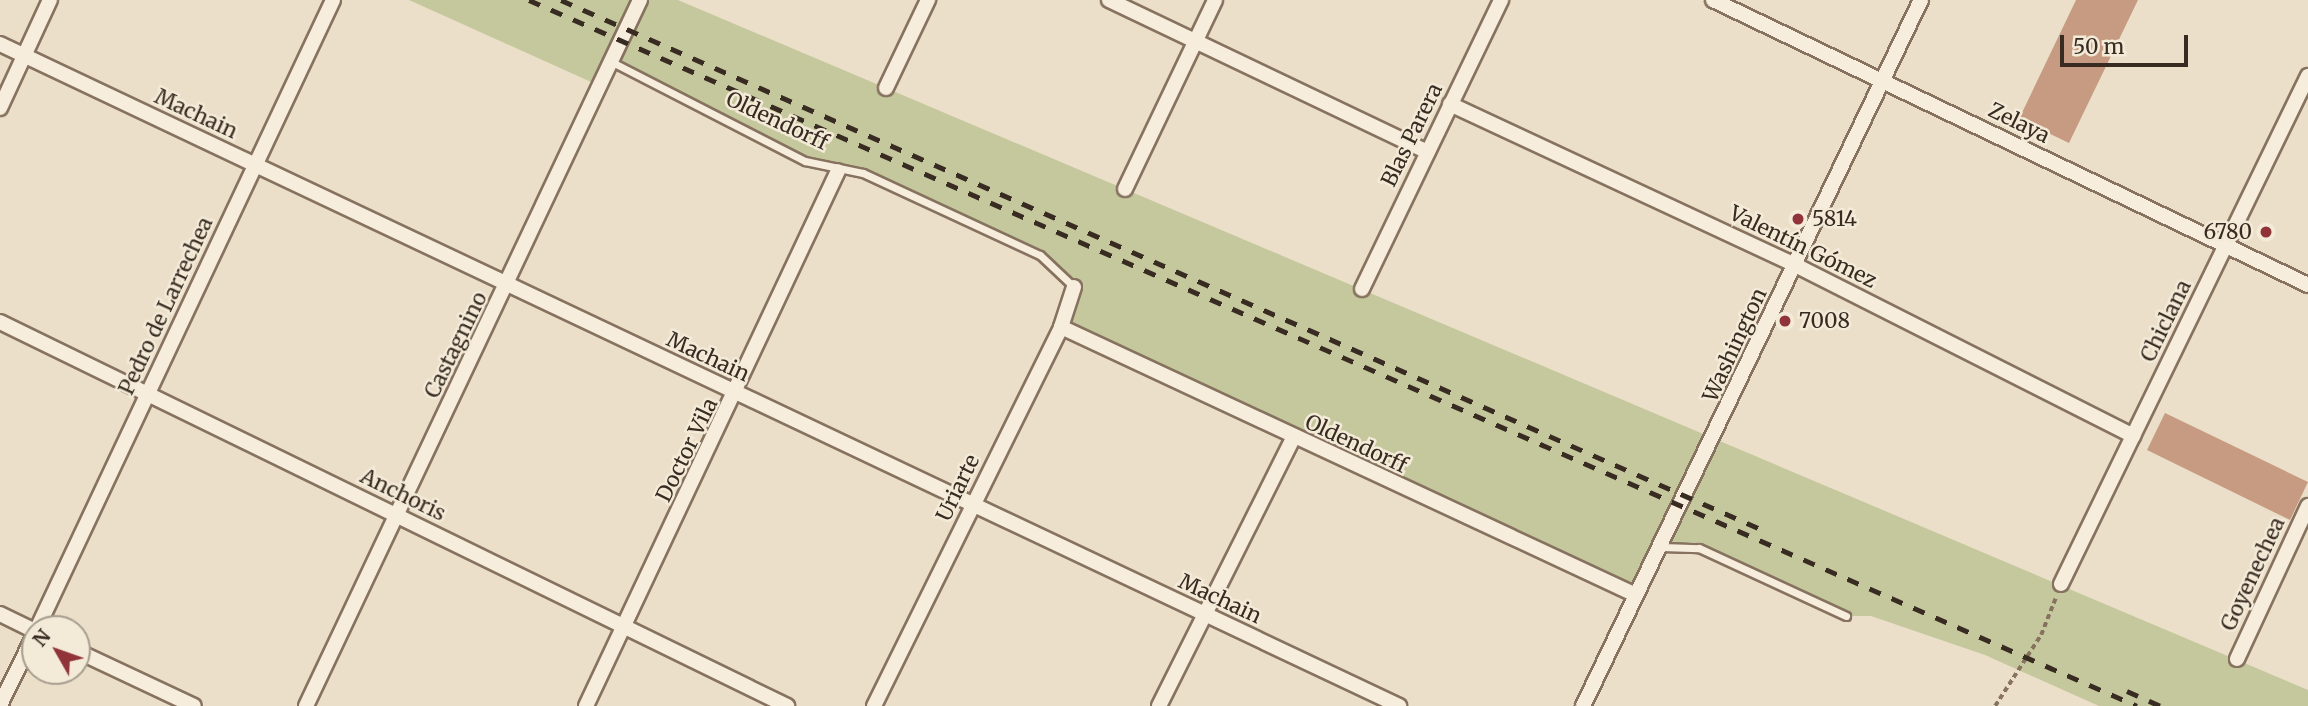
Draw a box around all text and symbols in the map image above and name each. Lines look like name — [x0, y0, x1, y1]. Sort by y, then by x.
scale bar — [2063, 21, 2191, 65]
text: 50 m — [2073, 33, 2124, 60]
street label: Blas Parera — [1376, 79, 1448, 191]
street label: Machain — [151, 84, 241, 144]
street label: Oldendorff — [722, 86, 832, 156]
street label: Zelaya — [1984, 97, 2054, 149]
street label: Valentín Gómez — [1725, 200, 1881, 294]
place label: 5814 — [1812, 206, 1857, 232]
marker: 5814 — [1790, 211, 1806, 227]
street label: Pedro de Larrechea — [114, 213, 218, 399]
place label: 6780 — [2204, 219, 2252, 245]
marker: 6780 — [2258, 224, 2274, 240]
street label: Chiclana — [2135, 276, 2197, 366]
street label: Washington — [1698, 284, 1772, 406]
street label: Castagnino — [419, 288, 493, 402]
place label: 7008 — [1799, 308, 1850, 334]
marker: 7008 — [1777, 313, 1793, 329]
street label: Machain — [663, 327, 753, 387]
street label: Doctor Vila — [651, 394, 723, 506]
street label: Oldendorff — [1301, 409, 1411, 479]
street label: Uriarte — [931, 451, 985, 525]
street label: Anchoris — [356, 464, 450, 526]
street label: Goyenechea — [2216, 513, 2290, 635]
street label: Machain — [1175, 569, 1265, 629]
north arrow — [21, 615, 91, 685]
text: N — [27, 624, 55, 651]

